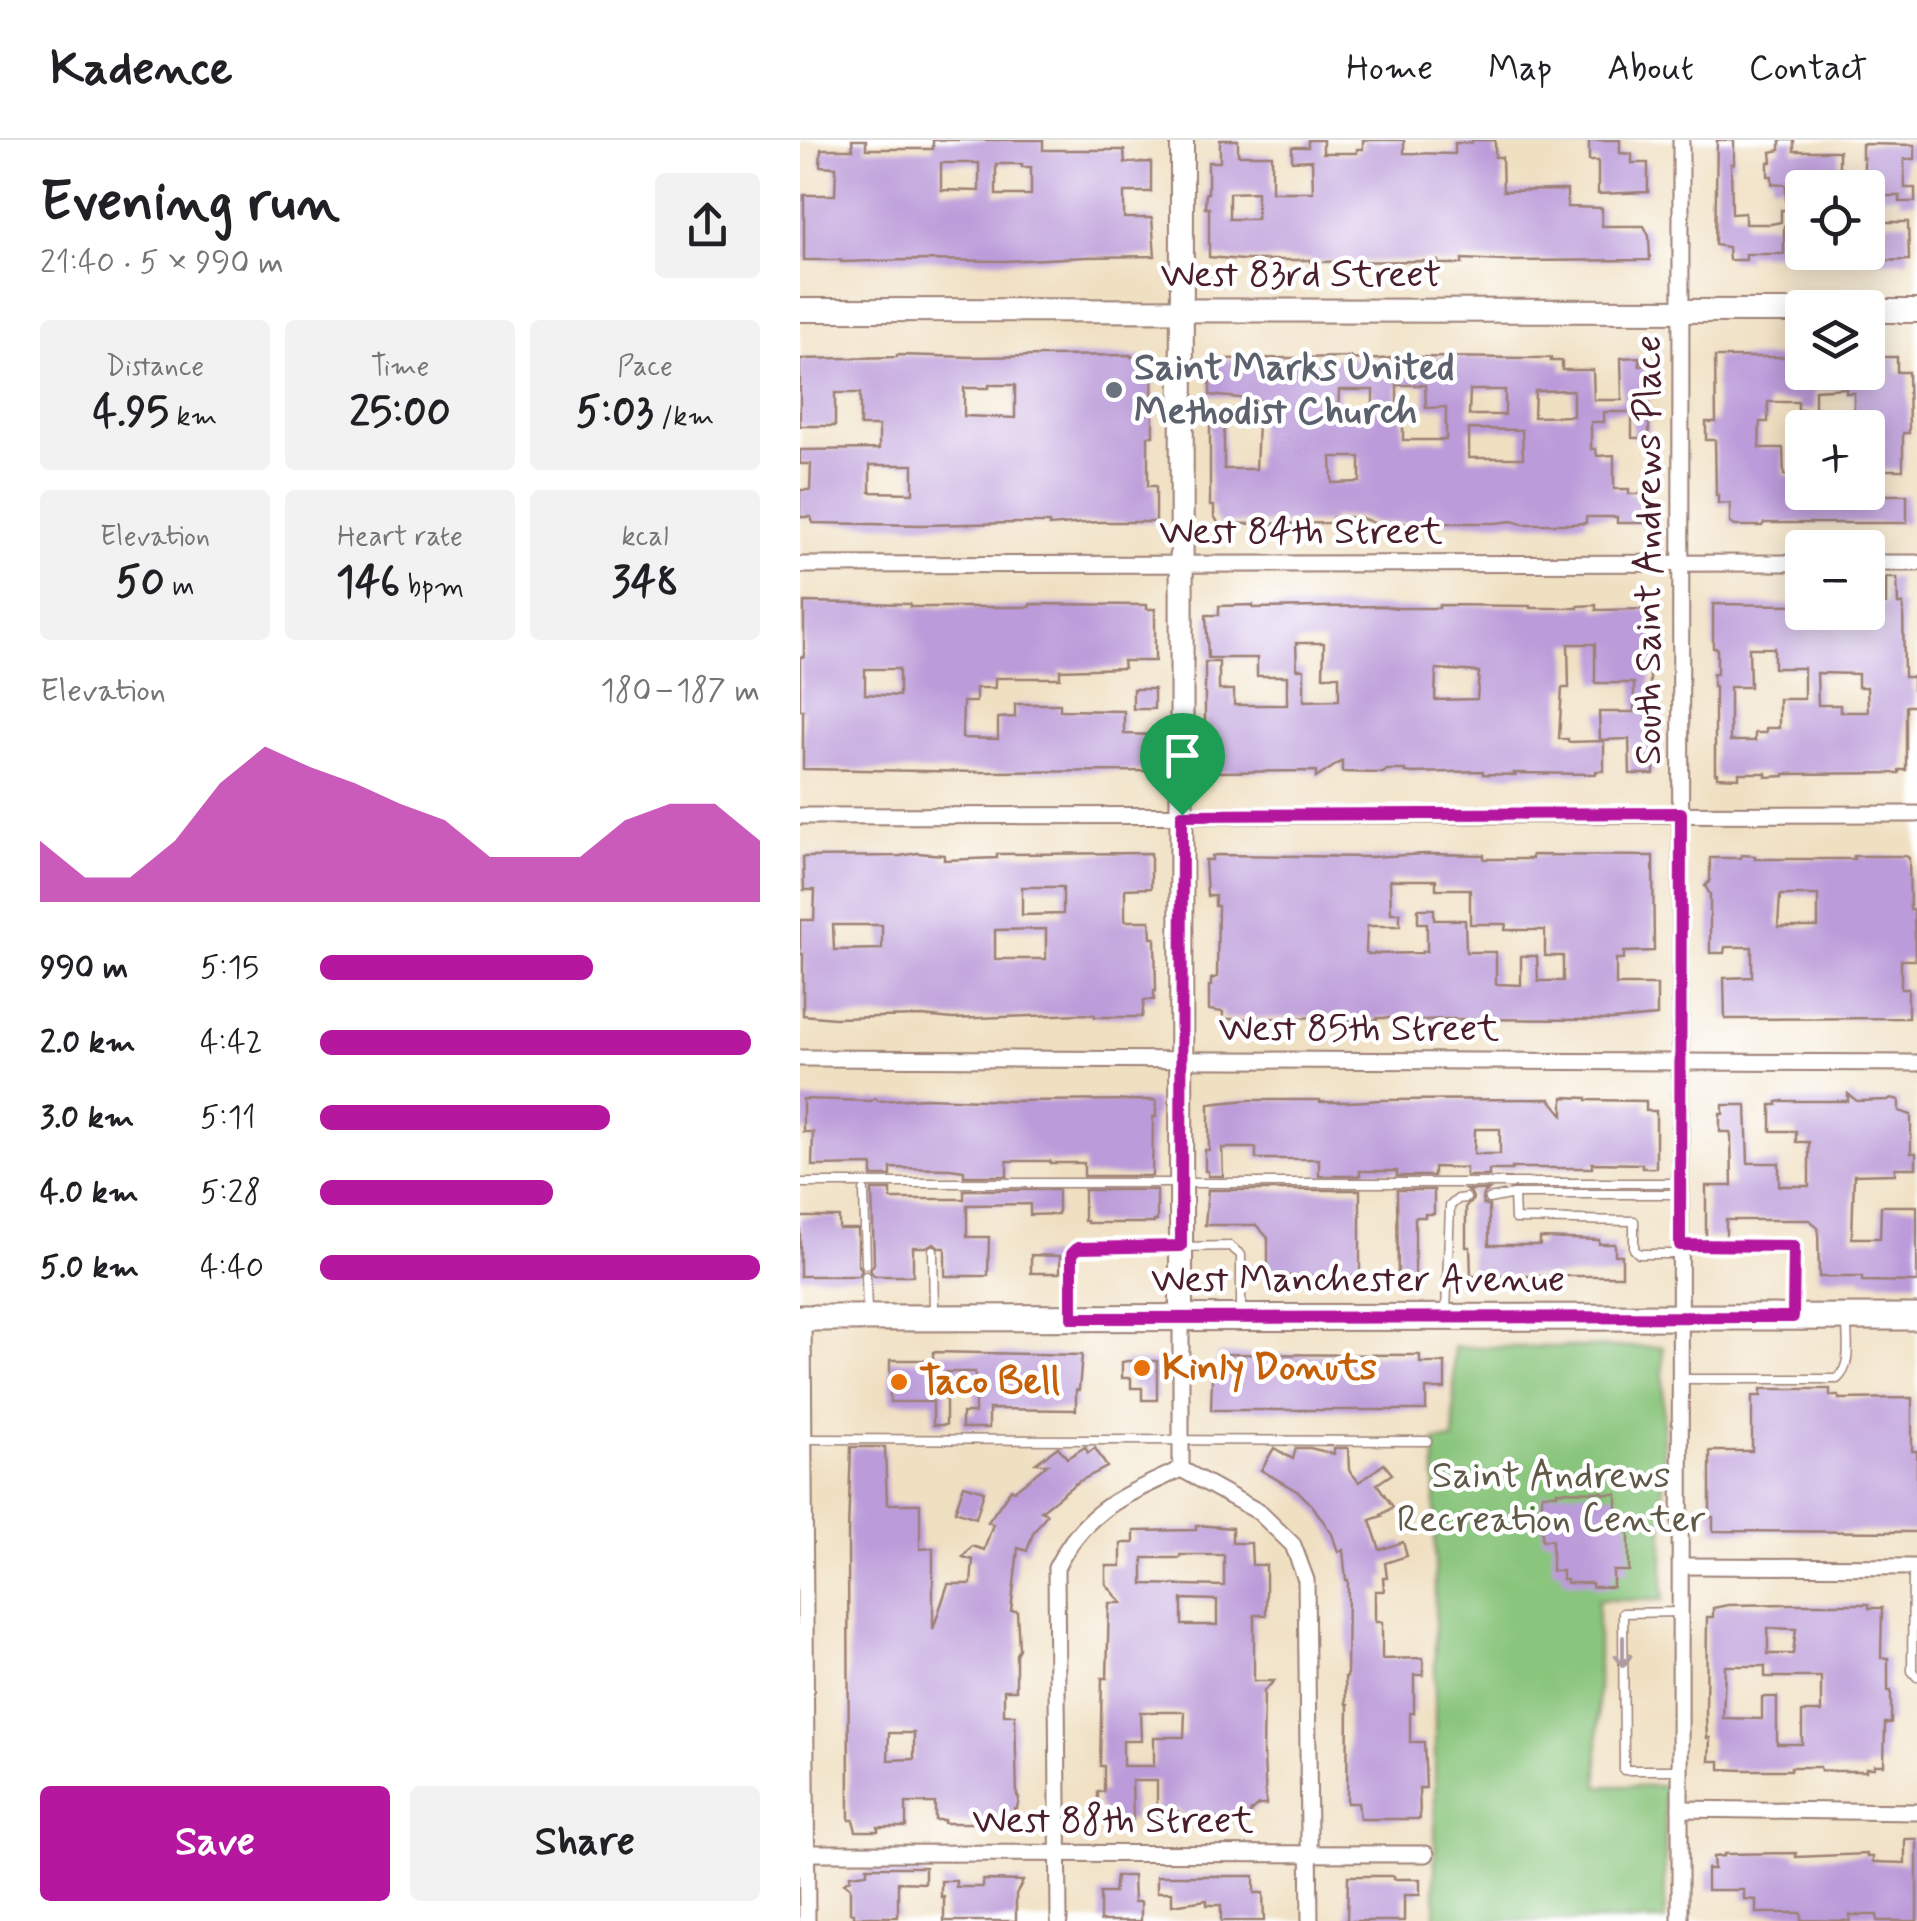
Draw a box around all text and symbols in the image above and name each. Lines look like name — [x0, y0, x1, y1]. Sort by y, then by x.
text: Kadence — [50, 38, 233, 101]
text: Home — [1346, 46, 1433, 92]
text: Map — [1488, 46, 1552, 92]
text: About — [1607, 46, 1694, 92]
text: Contact — [1749, 46, 1867, 92]
text: Evening run — [40, 168, 340, 240]
map controls — [1785, 170, 1885, 630]
button: locate — [1785, 170, 1885, 270]
button: share — [655, 173, 760, 278]
text: 21:40 · 5 × 990 m — [40, 242, 284, 284]
street label: West 83rd Street — [1160, 251, 1442, 300]
button: layers — [1785, 290, 1885, 390]
street label: South Saint Andrews Place — [1625, 335, 1674, 765]
place label: Saint Marks United Methodist Church — [1134, 344, 1455, 437]
text: Distance — [106, 349, 204, 386]
text: Time — [371, 349, 429, 386]
text: Pace — [617, 349, 673, 386]
marker: Saint Marks United Methodist Church — [1103, 379, 1125, 401]
text: 4.95 — [93, 386, 169, 441]
text: 25:00 — [349, 386, 451, 441]
text: 5:03 — [576, 386, 654, 441]
text: km — [169, 399, 217, 436]
text: /km — [654, 399, 714, 436]
button: + — [1785, 410, 1885, 510]
street label: West 84th Street — [1159, 508, 1443, 557]
text: Elevation — [100, 519, 210, 556]
text: Heart rate — [337, 519, 463, 556]
text: kcal — [621, 519, 669, 556]
button: − — [1785, 530, 1885, 630]
text: 50 — [115, 556, 165, 611]
text: 146 — [336, 556, 400, 611]
text: 348 — [611, 556, 679, 611]
text: m — [165, 569, 195, 606]
text: bpm — [400, 569, 464, 606]
text: Elevation — [40, 670, 166, 712]
text: 180–187 m — [600, 670, 760, 712]
pin — [1140, 713, 1225, 816]
icon: arrive — [1155, 728, 1210, 783]
text: 990 m — [40, 947, 128, 989]
text: 5:15 — [200, 947, 259, 989]
street label: West 85th Street — [1219, 1005, 1499, 1054]
text: 2.0 km — [40, 1022, 136, 1064]
text: 4:42 — [200, 1022, 263, 1064]
text: 3.0 km — [40, 1097, 134, 1139]
text: 5:11 — [200, 1097, 256, 1139]
text: 4.0 km — [40, 1172, 139, 1214]
text: 5:28 — [200, 1172, 261, 1214]
text: 5.0 km — [40, 1247, 139, 1289]
text: 4:40 — [200, 1247, 264, 1289]
street label: West Manchester Avenue — [1151, 1256, 1565, 1305]
place label: Kinly Donuts — [1162, 1344, 1377, 1393]
marker: Kinly Donuts — [1131, 1357, 1153, 1379]
place label: Taco Bell — [919, 1358, 1060, 1407]
marker: Taco Bell — [888, 1371, 910, 1393]
park label: Saint Andrews Recreation Center — [1397, 1452, 1706, 1545]
one-way arrow — [1614, 1634, 1632, 1667]
button: Save — [40, 1786, 390, 1901]
button: Share — [410, 1786, 760, 1901]
street label: West 88th Street — [972, 1797, 1254, 1846]

